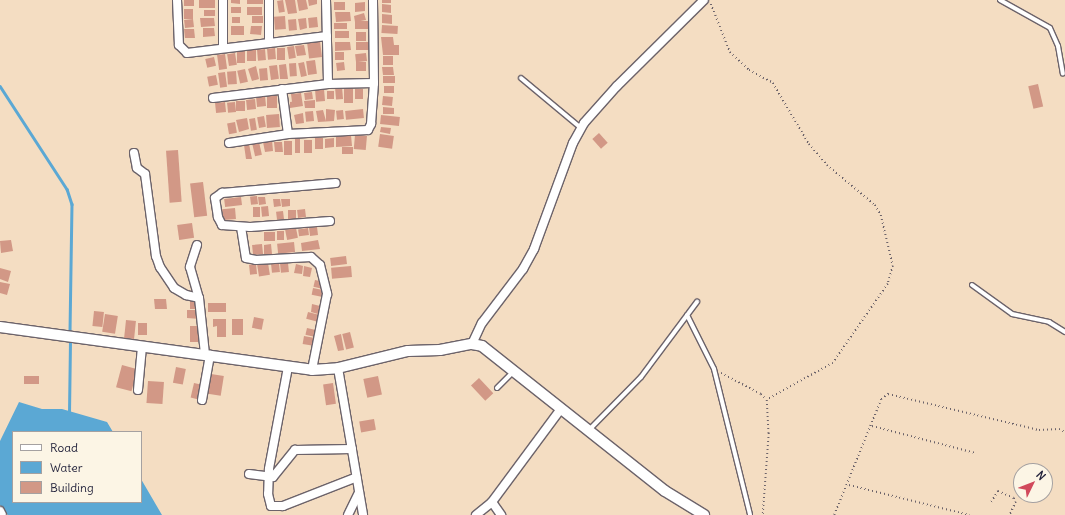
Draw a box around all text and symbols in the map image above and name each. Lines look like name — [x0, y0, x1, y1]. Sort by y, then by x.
legend — [12, 431, 142, 503]
text: Road — [50, 440, 78, 455]
text: Water — [50, 460, 83, 475]
north arrow — [1013, 463, 1053, 503]
text: N — [1033, 468, 1049, 483]
text: Building — [50, 480, 94, 495]

